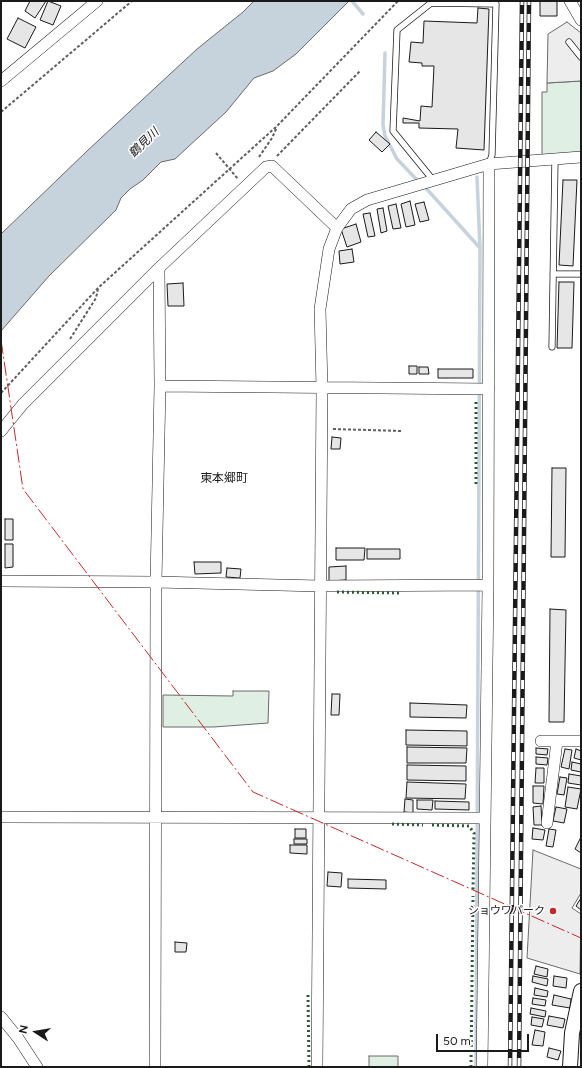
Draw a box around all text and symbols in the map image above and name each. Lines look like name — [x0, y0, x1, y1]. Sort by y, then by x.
water label: 鶴見川 — [126, 125, 162, 161]
district label: 東本郷町 — [200, 471, 248, 485]
place label: ショウワパーク — [468, 904, 545, 918]
marker: ショウワパーク — [548, 906, 558, 916]
north arrow — [16, 1012, 56, 1052]
text: N — [17, 1024, 31, 1035]
scale bar — [438, 1026, 531, 1052]
text: 50 m — [443, 1034, 471, 1048]

